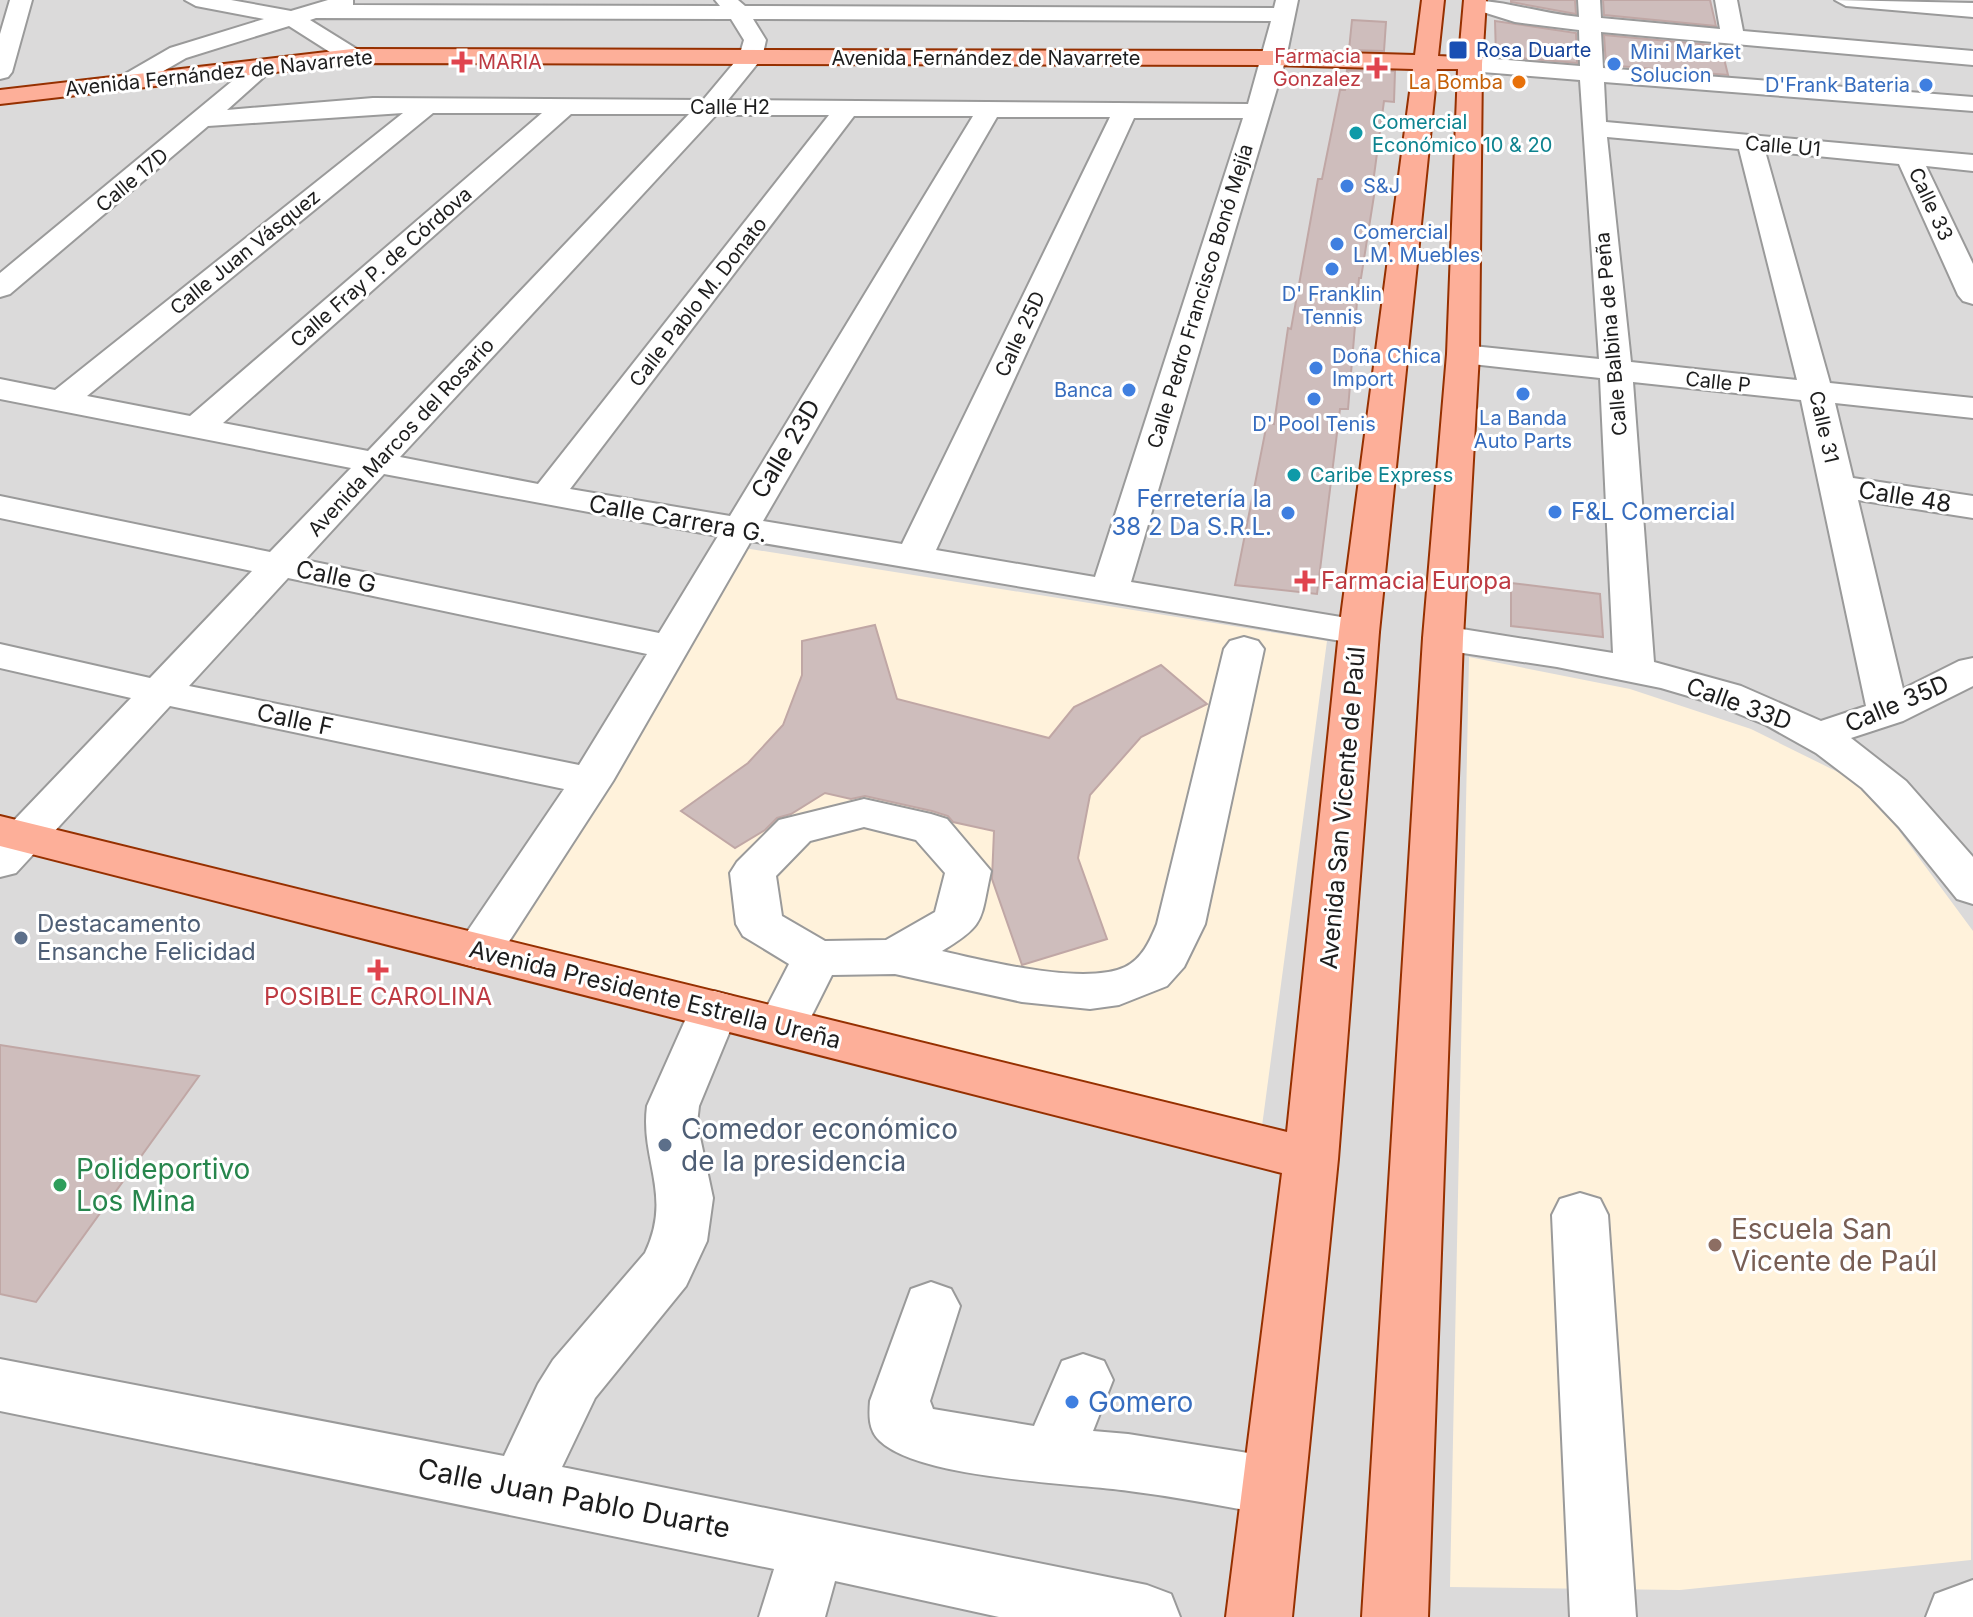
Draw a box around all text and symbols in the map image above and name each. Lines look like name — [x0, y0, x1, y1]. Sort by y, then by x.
place label: Rosa Duarte — [1476, 38, 1591, 62]
marker: Rosa Duarte — [1447, 39, 1469, 61]
place label: Mini Market Solucion — [1630, 40, 1742, 87]
place label: Farmacia Gonzalez — [1273, 44, 1361, 91]
street label: Avenida Fernández de Navarrete — [64, 45, 374, 101]
street label: Avenida Fernández de Navarrete — [832, 46, 1141, 70]
place label: MARIA — [478, 50, 542, 74]
marker: MARIA — [453, 53, 471, 71]
marker: Mini Market Solucion — [1605, 55, 1623, 73]
marker: Farmacia Gonzalez — [1368, 59, 1386, 77]
place label: La Bomba — [1409, 70, 1503, 94]
marker: La Bomba — [1510, 73, 1528, 91]
place label: D'Frank Bateria — [1765, 73, 1910, 97]
marker: D'Frank Bateria — [1917, 76, 1935, 94]
street label: Calle H2 — [690, 95, 770, 119]
place label: Comercial Económico 10 & 20 — [1372, 110, 1552, 157]
marker: Comercial Económico 10 & 20 — [1347, 124, 1365, 142]
street label: Calle U1 — [1744, 131, 1822, 161]
street label: Calle Pedro Francisco Bonó Mejía — [1142, 141, 1258, 451]
street label: Calle 17D — [91, 143, 173, 217]
street label: Calle 33 — [1904, 164, 1958, 244]
place label: S&J — [1363, 174, 1400, 198]
marker: S&J — [1338, 177, 1356, 195]
street label: Calle Fray P. de Córdova — [285, 182, 477, 352]
street label: Calle Juan Vásquez — [165, 184, 325, 320]
street label: Calle Pablo M. Donato — [624, 212, 772, 392]
place label: Comercial L.M. Muebles — [1353, 220, 1480, 267]
street label: Calle Balbina de Peña — [1590, 231, 1632, 437]
marker: Comercial L.M. Muebles — [1328, 235, 1346, 253]
marker: D' Franklin Tennis — [1323, 260, 1341, 278]
place label: D' Franklin Tennis — [1282, 282, 1382, 329]
street label: Calle 25D — [990, 287, 1050, 381]
street label: Avenida Marcos del Rosario — [303, 333, 499, 541]
place label: Doña Chica Import — [1332, 344, 1441, 391]
marker: Doña Chica Import — [1307, 359, 1325, 377]
street label: Calle P — [1684, 367, 1752, 397]
place label: Banca — [1054, 378, 1113, 402]
marker: Banca — [1120, 381, 1138, 399]
marker: La Banda Auto Parts — [1514, 385, 1532, 403]
street label: Calle 31 — [1804, 389, 1844, 465]
marker: D' Pool Tenis — [1305, 390, 1323, 408]
street label: Calle 23D — [745, 394, 826, 503]
place label: La Banda Auto Parts — [1474, 406, 1572, 453]
place label: D' Pool Tenis — [1252, 412, 1376, 436]
place label: Caribe Express — [1310, 463, 1453, 487]
marker: Caribe Express — [1285, 466, 1303, 484]
street label: Calle 48 — [1857, 475, 1954, 518]
place label: Ferretería la 38 2 Da S.R.L. — [1111, 484, 1272, 541]
street label: Calle Carrera G. — [587, 489, 769, 548]
place label: F&L Comercial — [1571, 497, 1735, 526]
marker: F&L Comercial — [1546, 503, 1564, 521]
marker: Ferretería la 38 2 Da S.R.L. — [1279, 504, 1297, 522]
street label: Calle G — [293, 554, 379, 599]
place label: Farmacia Europa — [1321, 566, 1512, 595]
marker: Farmacia Europa — [1296, 572, 1314, 590]
street label: Avenida San Vicente de Paúl — [1314, 646, 1371, 970]
street label: Calle 35D — [1840, 669, 1953, 738]
street label: Calle 33D — [1682, 671, 1796, 736]
street label: Calle F — [254, 697, 336, 742]
place label: Destacamento Ensanche Felicidad — [37, 909, 256, 966]
marker: Destacamento Ensanche Felicidad — [12, 929, 30, 947]
street label: Avenida Presidente Estrella Ureña — [466, 934, 844, 1055]
marker: POSIBLE CAROLINA — [369, 961, 387, 979]
place label: POSIBLE CAROLINA — [264, 982, 492, 1011]
place label: Comedor económico de la presidencia — [681, 1112, 958, 1178]
marker: Comedor económico de la presidencia — [656, 1136, 674, 1154]
place label: Polideportivo Los Mina — [76, 1152, 250, 1218]
marker: Polideportivo Los Mina — [51, 1176, 69, 1194]
place label: Escuela San Vicente de Paúl — [1731, 1212, 1937, 1278]
marker: Escuela San Vicente de Paúl — [1706, 1236, 1724, 1254]
place label: Gomero — [1088, 1385, 1193, 1419]
marker: Gomero — [1063, 1393, 1081, 1411]
street label: Calle Juan Pablo Duarte — [415, 1451, 733, 1545]

